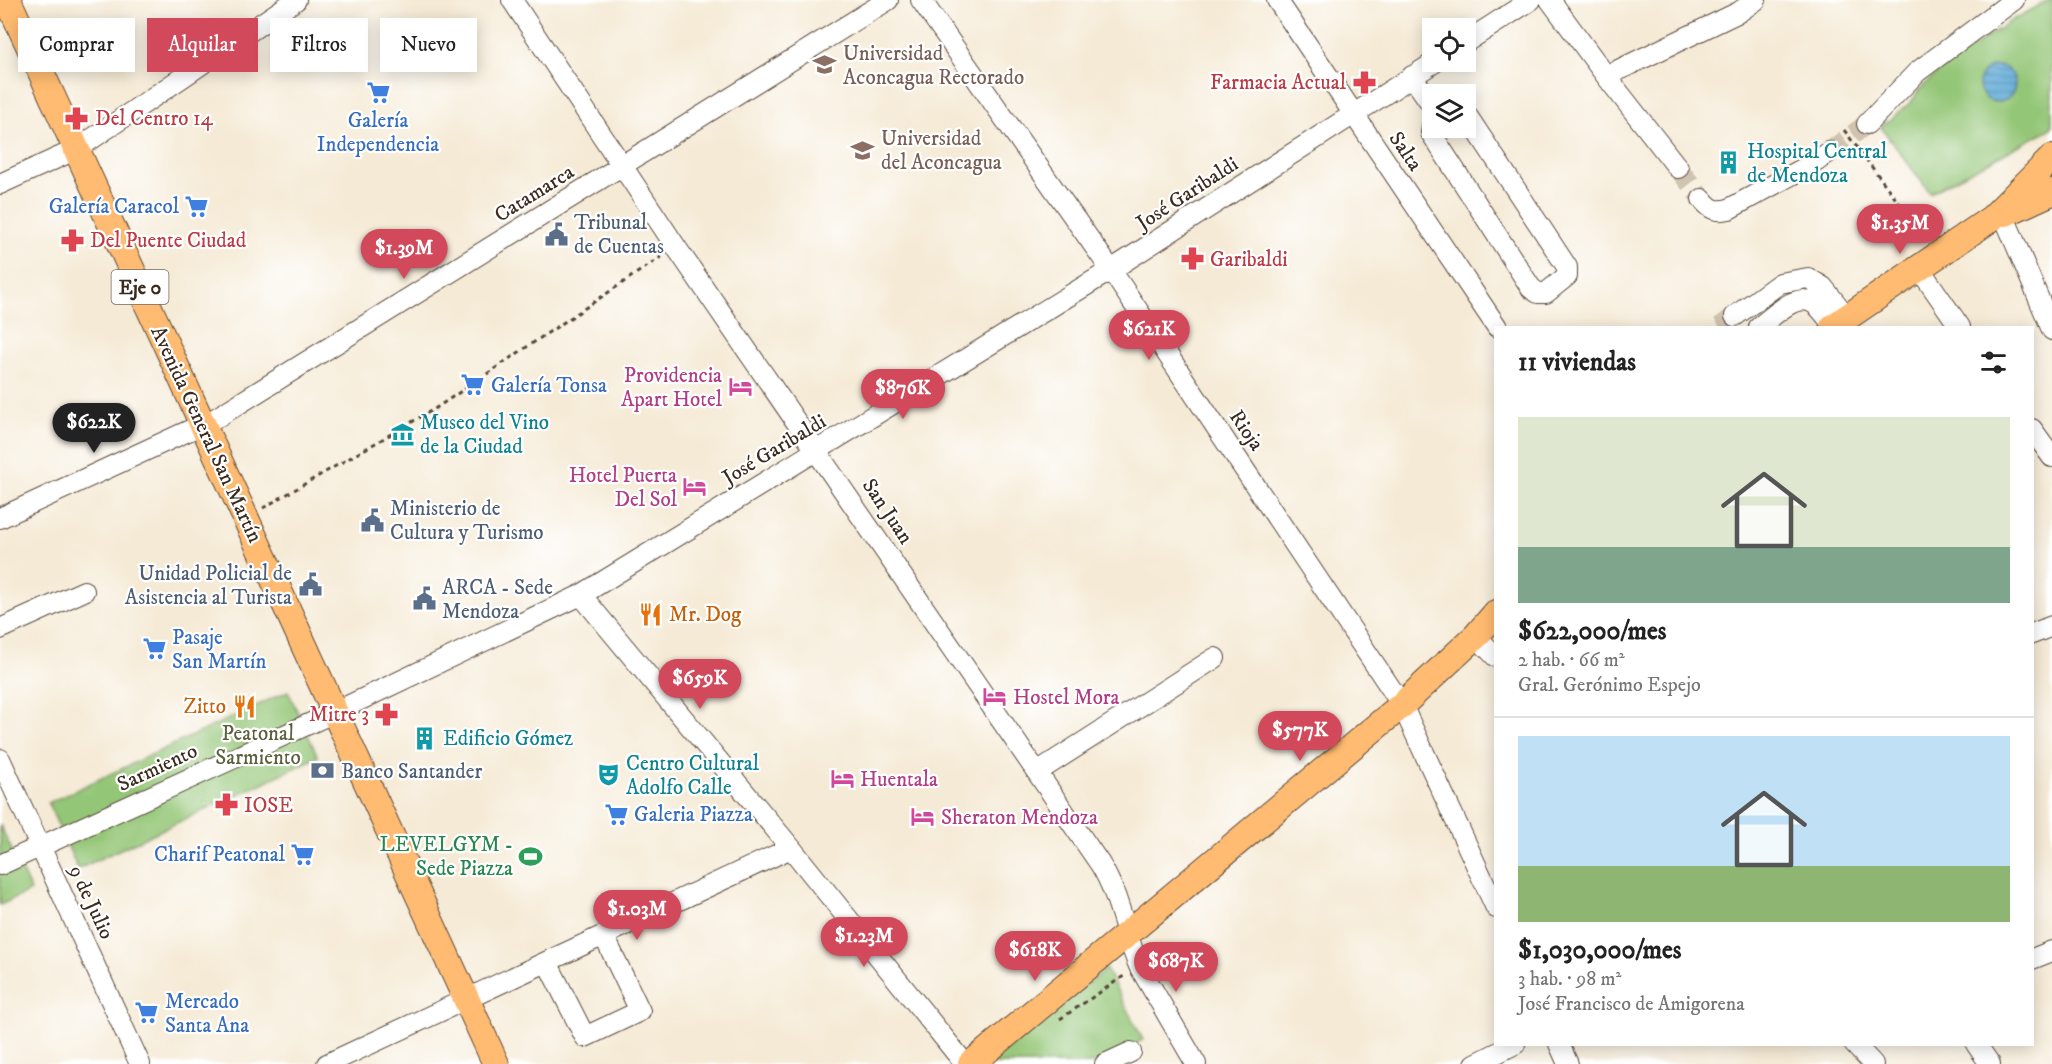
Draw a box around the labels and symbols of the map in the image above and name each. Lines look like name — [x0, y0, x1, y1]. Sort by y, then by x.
place label: Universidad Aconcagua Rectorado — [843, 41, 1024, 91]
school or university icon: Universidad Aconcagua Rectorado — [812, 52, 838, 78]
pharmacy icon: Farmacia Actual — [1351, 69, 1377, 95]
place label: Farmacia Actual — [1210, 70, 1347, 96]
supermarket icon: Galería Independencia — [365, 79, 391, 105]
pharmacy icon: Del Centro 14 — [64, 105, 90, 131]
place label: Del Centro 14 — [95, 106, 214, 132]
place label: Galería Independencia — [317, 108, 439, 158]
place label: Universidad del Aconcagua — [881, 126, 1002, 176]
street label: Salta — [1383, 127, 1428, 176]
school or university icon: Universidad del Aconcagua — [850, 137, 876, 163]
place label: Hospital Central de Mendoza — [1747, 139, 1888, 189]
building icon: Hospital Central de Mendoza — [1716, 150, 1742, 176]
street label: José Garibaldi — [1130, 151, 1243, 237]
street label: Catamarca — [490, 159, 579, 228]
supermarket icon: Galería Caracol — [184, 193, 210, 219]
place label: Galería Caracol — [49, 194, 180, 220]
pin: $1.35M — [1851, 204, 1949, 255]
place label: Tribunal de Cuentas — [574, 210, 664, 260]
public building icon: Tribunal de Cuentas — [543, 221, 569, 247]
pharmacy icon: Del Puente Ciudad — [59, 227, 85, 253]
place label: Del Puente Ciudad — [90, 228, 247, 254]
pin: $1.39M — [355, 229, 453, 280]
pharmacy icon: Garibaldi — [1179, 246, 1205, 272]
place label: Garibaldi — [1210, 247, 1288, 273]
road number: Eje 0 — [112, 270, 168, 304]
pin: $621K — [1107, 310, 1191, 361]
street label: Avenida General San Martín — [144, 322, 268, 547]
place label: Providencia Apart Hotel — [621, 363, 723, 413]
pin: $876K — [861, 369, 945, 420]
supermarket icon: Galería Tonsa — [460, 372, 486, 398]
place label: Galería Tonsa — [491, 373, 607, 399]
hotel icon: Providencia Apart Hotel — [727, 374, 753, 400]
pin: $622K — [52, 403, 136, 454]
street label: Rioja — [1223, 405, 1269, 456]
street label: José Garibaldi — [716, 409, 831, 492]
place label: Museo del Vino de la Ciudad — [420, 410, 549, 460]
museum icon: Museo del Vino de la Ciudad — [389, 421, 415, 447]
place label: Hotel Puerta Del Sol — [569, 463, 678, 513]
hotel icon: Hotel Puerta Del Sol — [682, 474, 708, 500]
street label: San Juan — [856, 474, 918, 549]
place label: Ministerio de Cultura y Turismo — [390, 496, 544, 546]
public building icon: Ministerio de Cultura y Turismo — [359, 507, 385, 533]
place label: Unidad Policial de Asistencia al Turista — [125, 561, 292, 611]
public building icon: Unidad Policial de Asistencia al Turista — [297, 572, 323, 598]
place label: ARCA - Sede Mendoza — [442, 575, 553, 625]
public building icon: ARCA - Sede Mendoza — [411, 586, 437, 612]
restaurant icon: Mr. Dog — [638, 601, 664, 627]
place label: Mr. Dog — [669, 602, 742, 628]
place label: Pasaje San Martín — [172, 625, 266, 675]
supermarket icon: Pasaje San Martín — [141, 636, 167, 662]
pin: $659K — [658, 659, 742, 710]
hotel icon: Hostel Mora — [982, 684, 1008, 710]
place label: Hostel Mora — [1013, 685, 1120, 711]
restaurant icon: Zitto — [231, 693, 257, 719]
place label: Zitto — [184, 694, 226, 720]
pharmacy icon: Mitre 3 — [374, 701, 400, 727]
place label: Mitre 3 — [309, 702, 369, 728]
pin: $577K — [1258, 711, 1342, 762]
park label: Peatonal Sarmiento — [215, 721, 301, 771]
building icon: Edificio Gómez — [412, 725, 438, 751]
place label: Edificio Gómez — [443, 726, 573, 752]
street label: Sarmiento — [113, 738, 202, 798]
place label: Centro Cultural Adolfo Calle — [626, 751, 760, 801]
bank icon: Banco Santander — [310, 758, 336, 784]
place label: Banco Santander — [341, 759, 482, 785]
theatre icon: Centro Cultural Adolfo Calle — [595, 762, 621, 788]
hotel icon: Huentala — [829, 766, 855, 792]
place label: Huentala — [860, 767, 938, 793]
pharmacy icon: IOSE — [213, 792, 239, 818]
place label: IOSE — [244, 793, 293, 819]
supermarket icon: Galeria Piazza — [603, 801, 629, 827]
place label: Galeria Piazza — [634, 802, 753, 828]
hotel icon: Sheraton Mendoza — [910, 804, 936, 830]
place label: Sheraton Mendoza — [941, 805, 1098, 831]
place label: LEVELGYM - Sede Piazza — [380, 832, 513, 882]
supermarket icon: Charif Peatonal — [290, 841, 316, 867]
place label: Charif Peatonal — [154, 842, 286, 868]
sports icon: LEVELGYM - Sede Piazza — [518, 843, 544, 869]
street label: 9 de Julio — [62, 860, 120, 944]
pin: $1.03M — [588, 890, 686, 941]
pin: $1.23M — [815, 917, 913, 968]
pin: $618K — [993, 931, 1077, 982]
pin: $687K — [1134, 942, 1218, 993]
place label: Mercado Santa Ana — [165, 989, 249, 1039]
supermarket icon: Mercado Santa Ana — [134, 1000, 160, 1026]

